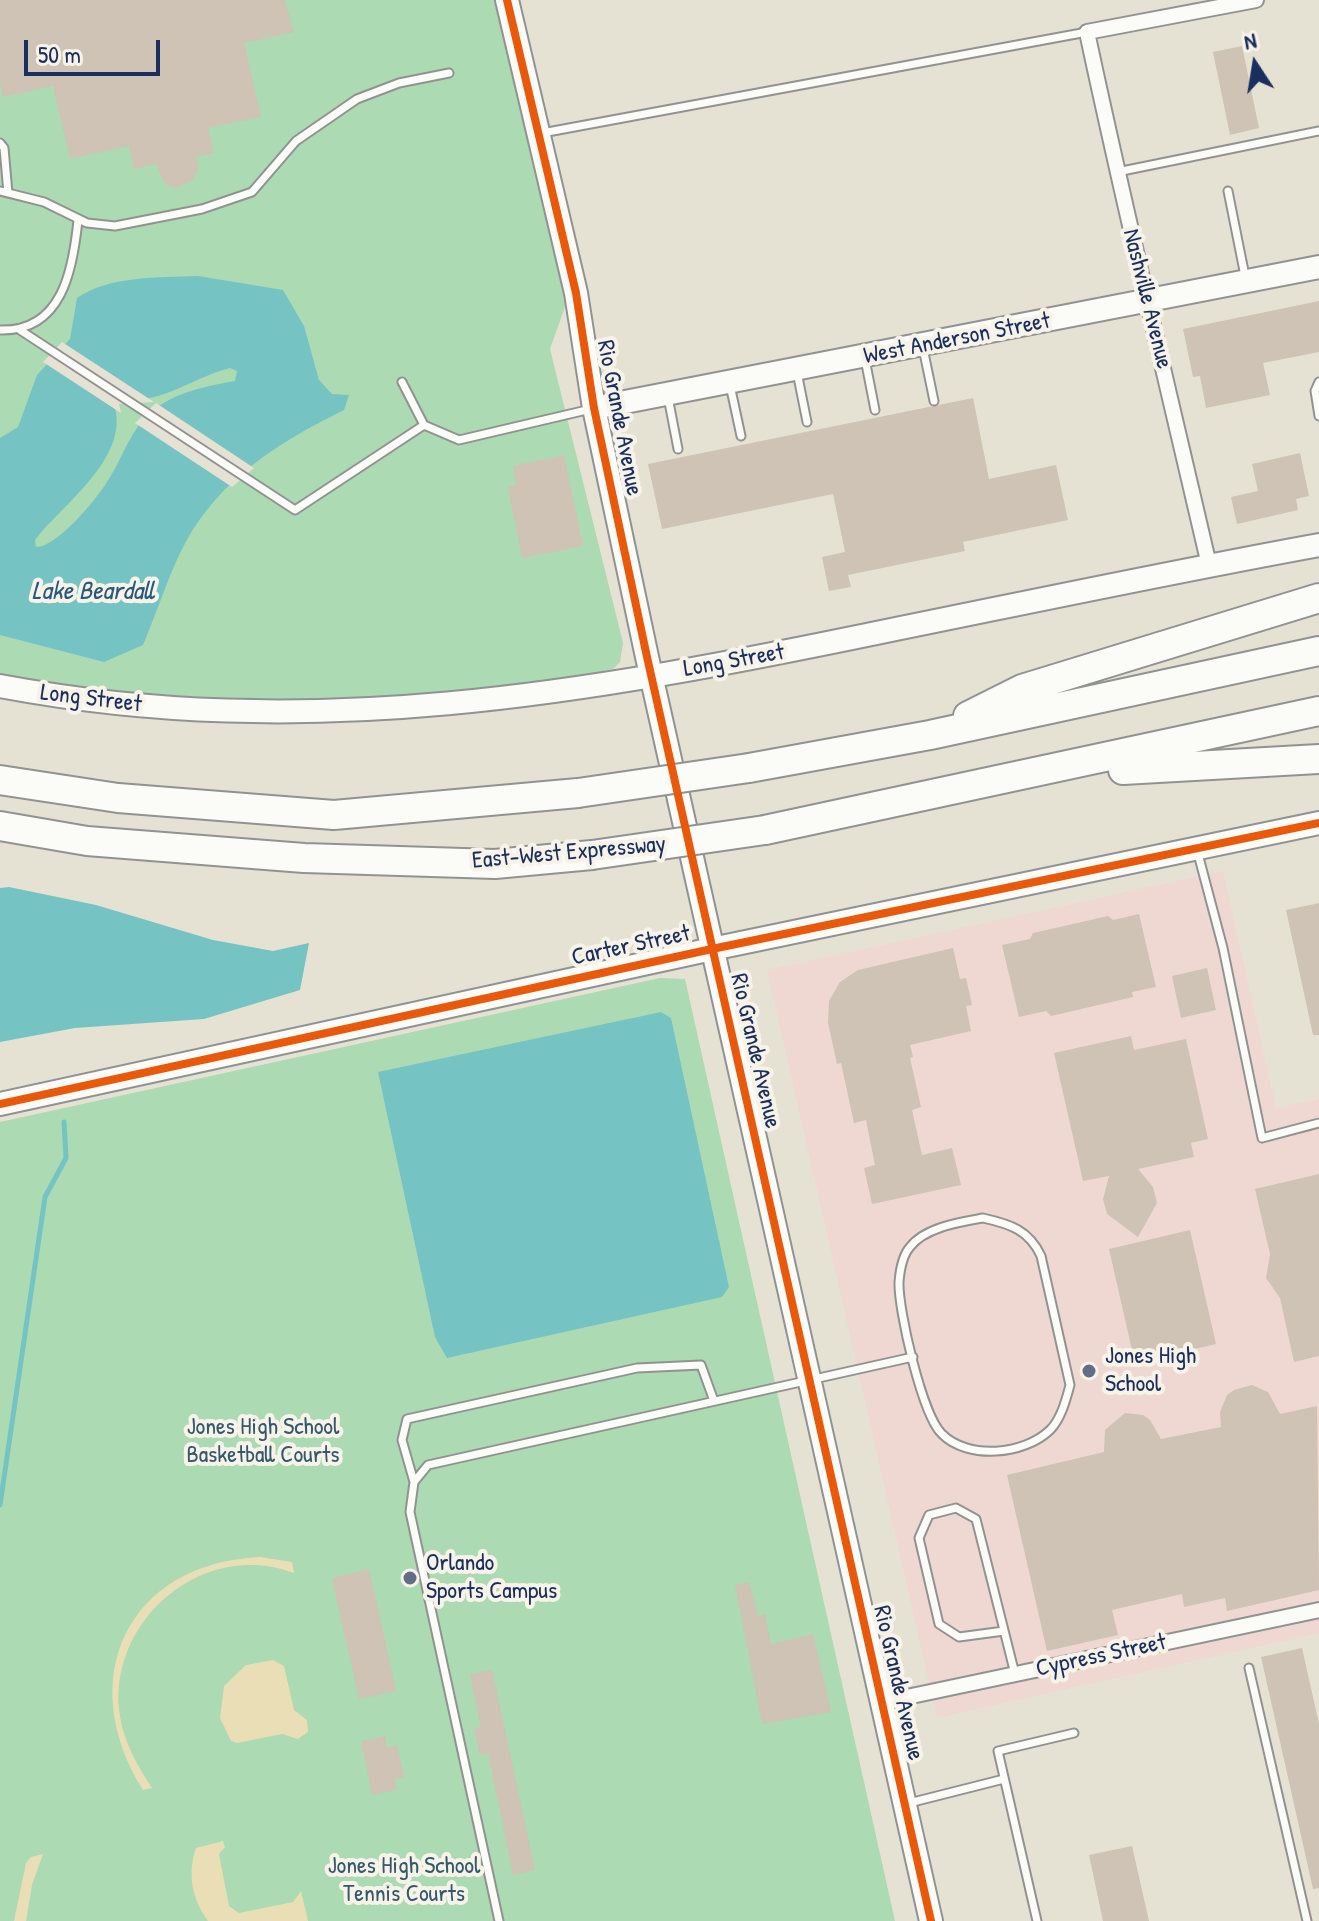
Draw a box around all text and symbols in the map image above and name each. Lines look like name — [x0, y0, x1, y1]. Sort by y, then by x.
scale bar — [28, 24, 164, 74]
north arrow — [1215, 24, 1295, 104]
text: N — [1241, 25, 1259, 56]
text: 50 m — [38, 38, 81, 70]
street label: Nashville Avenue — [1116, 226, 1178, 372]
street label: West Anderson Street — [861, 307, 1053, 371]
street label: Rio Grande Avenue — [590, 338, 648, 498]
water label: Lake Beardall — [32, 576, 154, 608]
street label: Long Street — [682, 638, 786, 684]
street label: Long Street — [39, 679, 143, 719]
street label: East-West Expressway — [471, 830, 667, 876]
street label: Carter Street — [569, 919, 693, 973]
street label: Rio Grande Avenue — [723, 971, 787, 1131]
place label: Jones High School — [1105, 1343, 1196, 1399]
marker: Jones High School — [1080, 1362, 1098, 1380]
park label: Jones High School Basketball Courts — [187, 1414, 339, 1470]
place label: Orlando Sports Campus — [426, 1550, 557, 1606]
marker: Orlando Sports Campus — [401, 1569, 419, 1587]
street label: Rio Grande Avenue — [866, 1603, 930, 1763]
street label: Cypress Street — [1033, 1628, 1169, 1684]
park label: Jones High School Tennis Courts — [328, 1853, 480, 1909]

